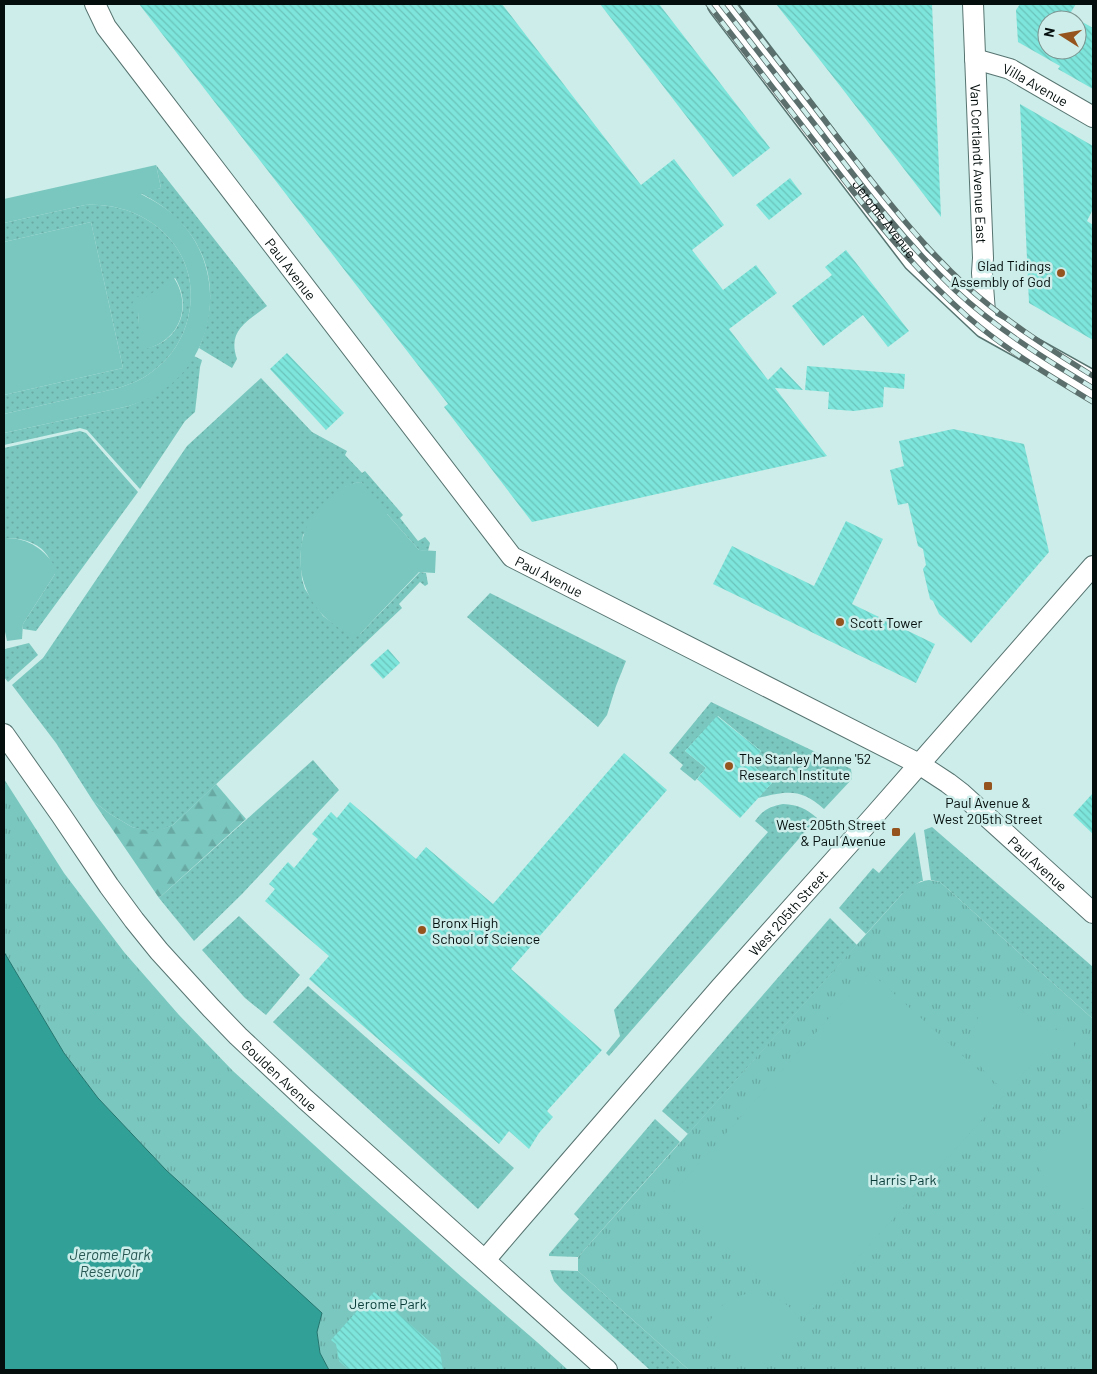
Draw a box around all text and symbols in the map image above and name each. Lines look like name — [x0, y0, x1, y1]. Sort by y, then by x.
north arrow — [1037, 10, 1087, 60]
text: N — [1040, 26, 1058, 39]
street label: Villa Avenue — [1001, 59, 1071, 109]
street label: Van Cortlandt Avenue East — [968, 84, 991, 244]
street label: Jerome Avenue — [850, 176, 920, 261]
street label: Paul Avenue — [262, 234, 320, 303]
place label: Glad Tidings Assembly of God — [951, 257, 1051, 290]
marker: Glad Tidings Assembly of God — [1055, 267, 1067, 279]
street label: Paul Avenue — [513, 552, 586, 600]
place label: Scott Tower — [850, 614, 923, 631]
marker: Scott Tower — [834, 616, 846, 628]
place label: The Stanley Manne '52 Research Institute — [739, 750, 871, 783]
marker: The Stanley Manne '52 Research Institute — [723, 760, 735, 772]
marker: Paul Avenue & West 205th Street — [982, 780, 994, 792]
place label: Paul Avenue & West 205th Street — [933, 794, 1043, 827]
place label: West 205th Street & Paul Avenue — [776, 816, 886, 849]
marker: West 205th Street & Paul Avenue — [890, 826, 902, 838]
street label: Paul Avenue — [1005, 832, 1071, 894]
street label: West 205th Street — [745, 866, 831, 959]
place label: Bronx High School of Science — [432, 914, 540, 947]
marker: Bronx High School of Science — [416, 924, 428, 936]
street label: Goulden Avenue — [239, 1036, 321, 1114]
park label: Harris Park — [869, 1171, 937, 1188]
water label: Jerome Park Reservoir — [70, 1245, 151, 1280]
park label: Jerome Park — [349, 1295, 427, 1312]

